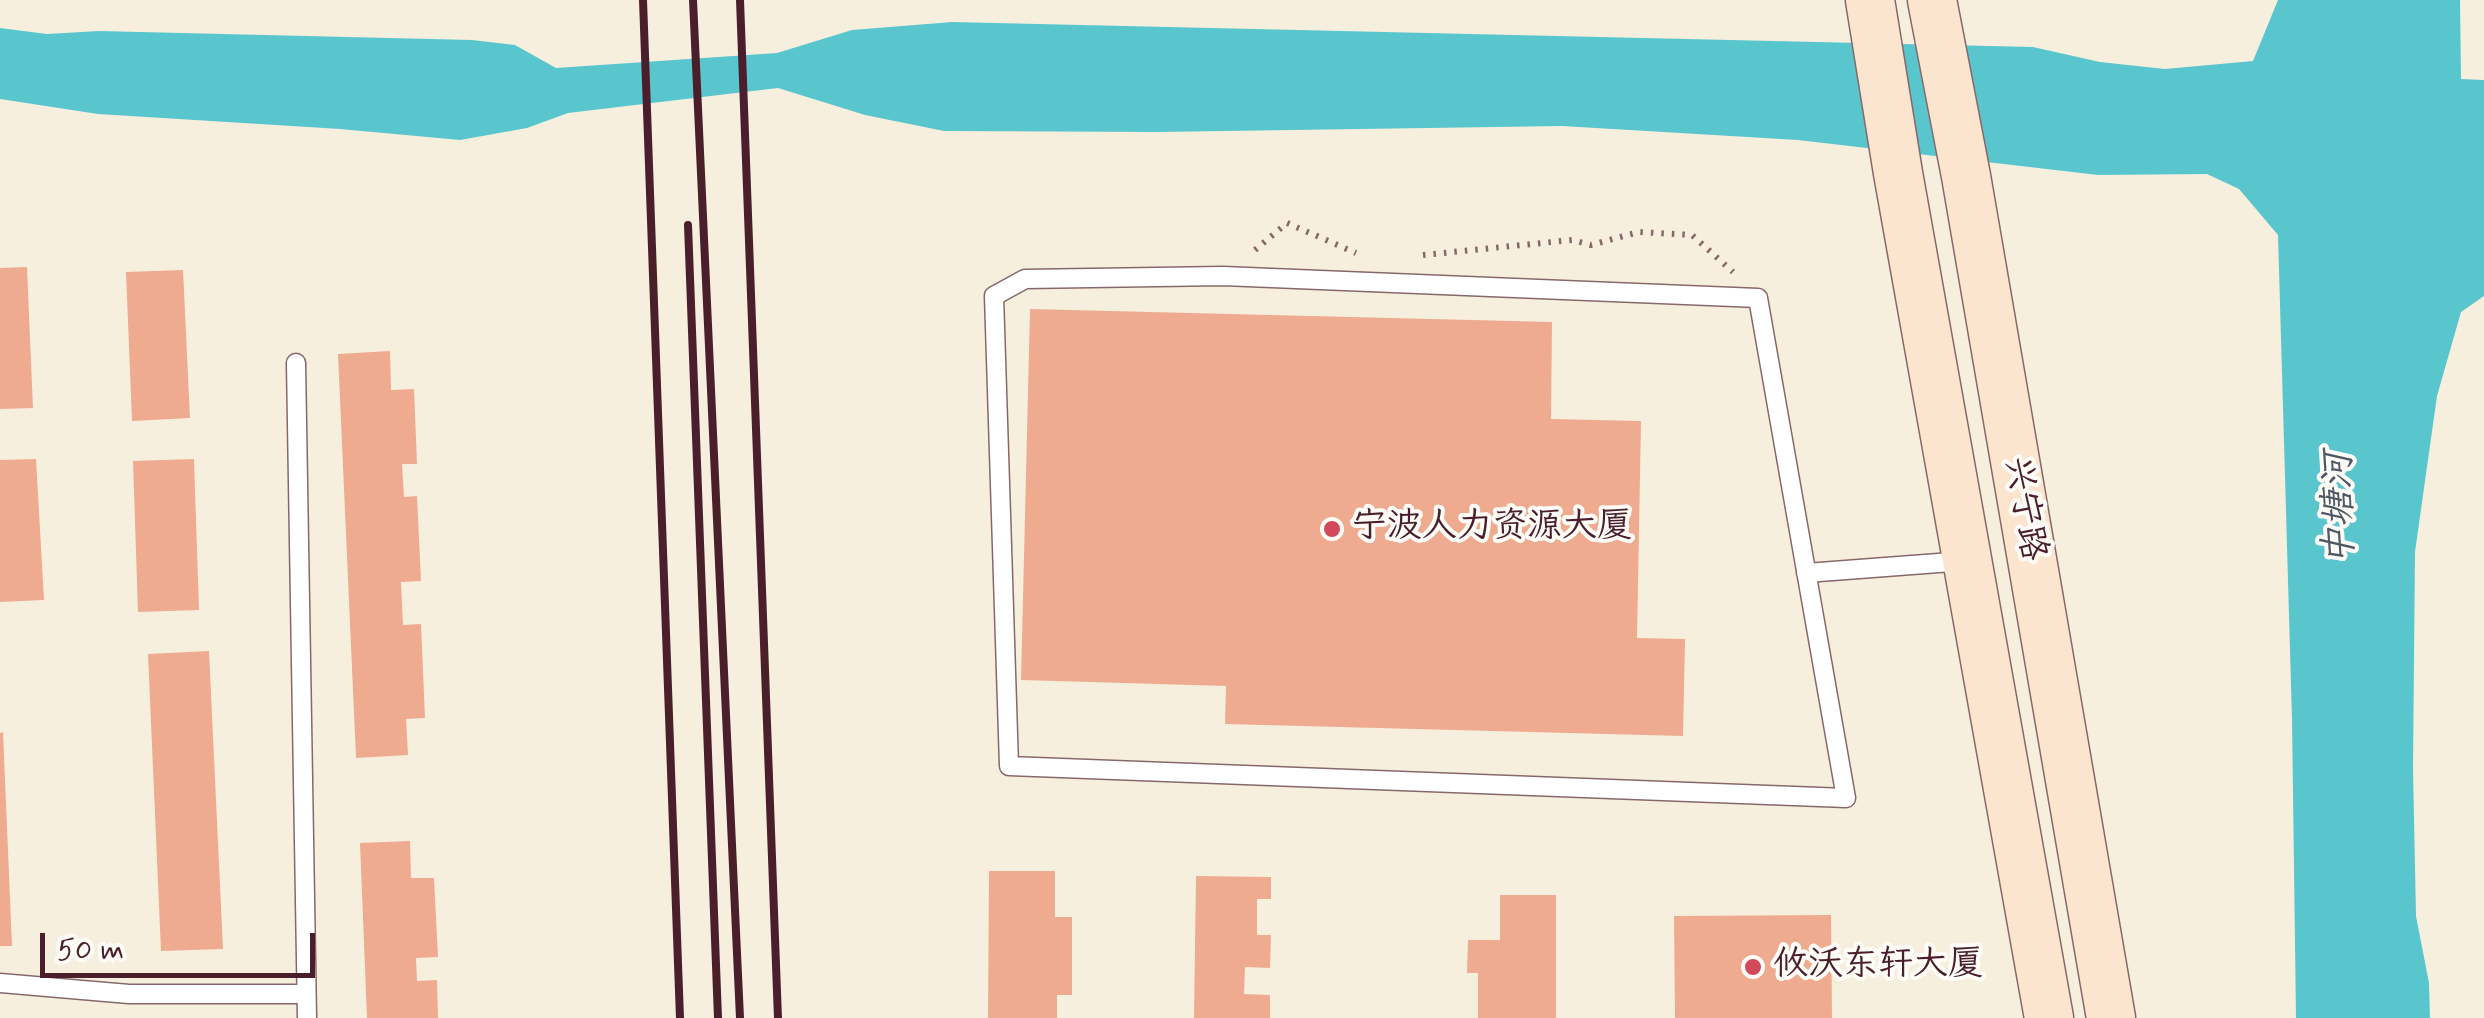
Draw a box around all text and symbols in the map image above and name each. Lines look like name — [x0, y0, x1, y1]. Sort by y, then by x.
water label: 中塘河 — [2318, 452, 2366, 566]
street label: 兴宁路 — [1993, 454, 2053, 564]
place label: 宁波人力资源大厦 — [1352, 508, 1632, 550]
marker: 宁波人力资源大厦 — [1321, 518, 1343, 540]
scale bar — [45, 913, 320, 975]
text: 50 m — [57, 931, 124, 970]
place label: 攸沃东轩大厦 — [1773, 946, 1983, 988]
marker: 攸沃东轩大厦 — [1742, 956, 1764, 978]

